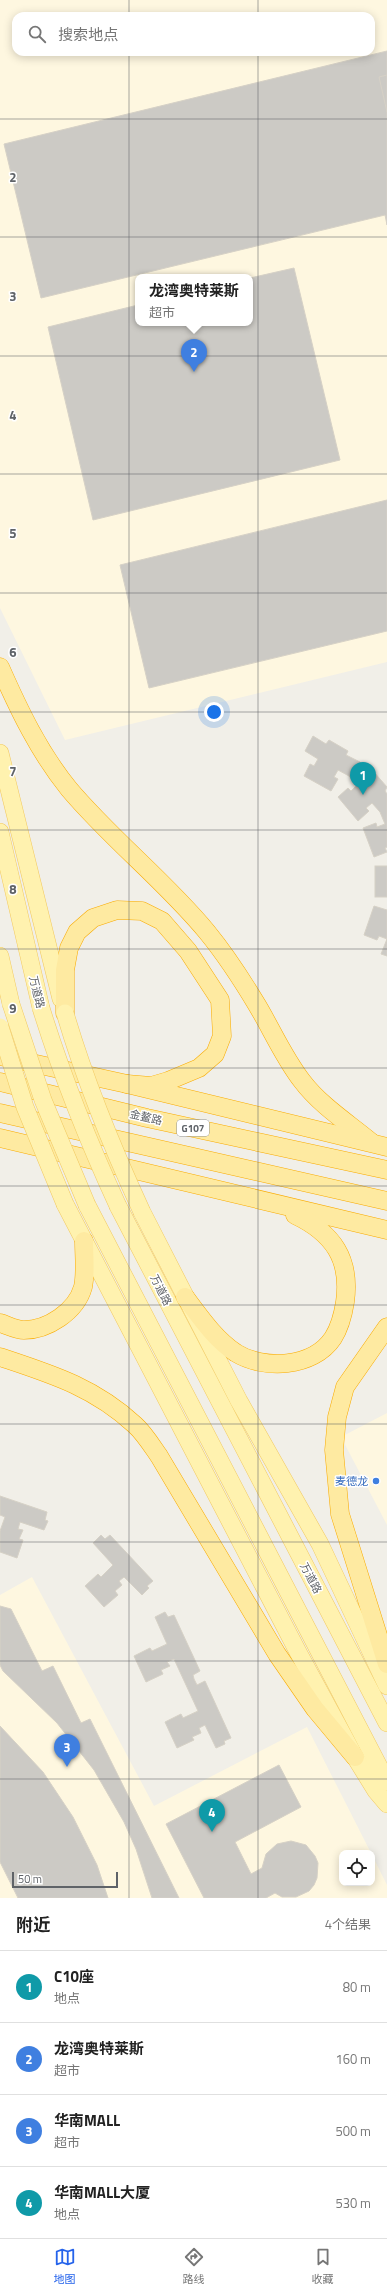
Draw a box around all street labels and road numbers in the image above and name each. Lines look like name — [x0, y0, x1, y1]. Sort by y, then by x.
street label: 万道路 — [25, 974, 49, 1010]
street label: 金鳌路 — [128, 1105, 164, 1129]
road number: G107 — [177, 1120, 209, 1136]
street label: 万道路 — [146, 1272, 176, 1308]
street label: 万道路 — [296, 1560, 326, 1596]

